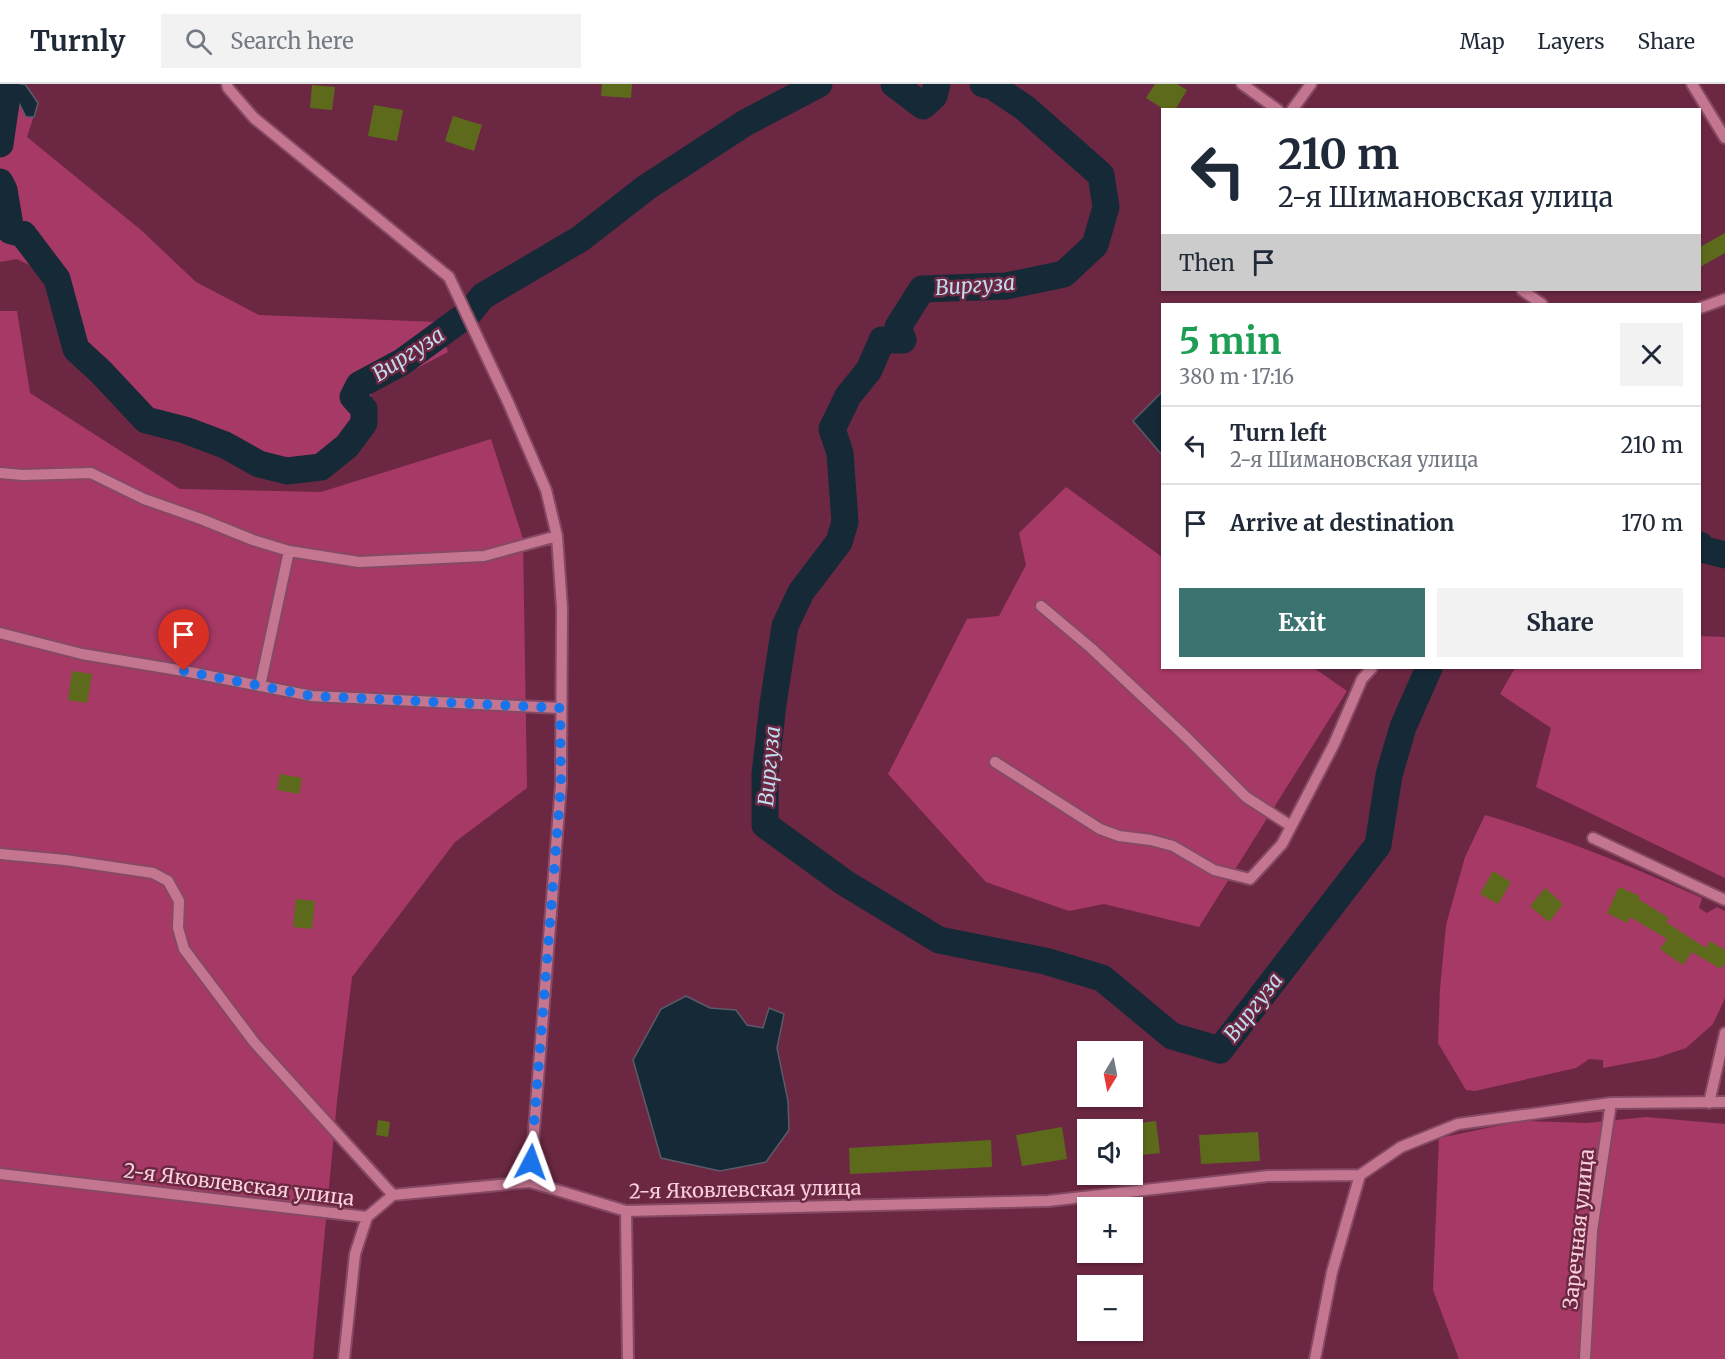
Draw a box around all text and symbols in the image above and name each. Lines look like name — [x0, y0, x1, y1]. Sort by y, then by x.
search box — [161, 14, 581, 68]
text: Turnly — [30, 23, 125, 59]
icon: search — [182, 25, 215, 58]
text: Search here — [230, 27, 354, 55]
text: Map — [1460, 28, 1505, 55]
text: Layers — [1538, 28, 1605, 55]
text: Share — [1638, 28, 1695, 55]
text: 210 m — [1278, 128, 1399, 180]
icon: left — [1179, 132, 1257, 210]
text: 2-я Шимановская улица — [1278, 180, 1613, 214]
icon: arrive — [1247, 246, 1280, 279]
text: Then — [1179, 249, 1235, 277]
water label: Виргуза — [934, 269, 1016, 301]
text: 5 min — [1179, 319, 1281, 364]
water label: Виргуза — [367, 321, 449, 387]
button: close — [1620, 323, 1683, 386]
text: 380 m · 17:16 — [1179, 364, 1294, 389]
text: Turn left — [1230, 419, 1327, 447]
icon: left — [1179, 429, 1212, 462]
text: 210 m — [1620, 431, 1683, 459]
text: 2-я Шимановская улица — [1230, 447, 1478, 472]
icon: arrive — [1179, 507, 1212, 540]
text: Arrive at destination — [1230, 509, 1454, 537]
text: 170 m — [1621, 509, 1683, 537]
button: Exit — [1179, 588, 1425, 657]
button: Share — [1437, 588, 1683, 657]
pin — [158, 609, 209, 671]
icon: arrive — [167, 618, 200, 651]
water label: Виргуза — [752, 725, 786, 807]
water label: Виргуза — [1218, 967, 1288, 1047]
north arrow — [1077, 1041, 1143, 1107]
map controls — [1077, 1041, 1143, 1341]
button: sound — [1077, 1119, 1143, 1185]
position arrow — [499, 1130, 563, 1194]
street label: Заречная улица — [1557, 1147, 1599, 1310]
street label: 2-я Яковлевская улица — [122, 1157, 356, 1211]
street label: 2-я Яковлевская улица — [629, 1174, 862, 1204]
button: + — [1077, 1197, 1143, 1263]
button: − — [1077, 1275, 1143, 1341]

